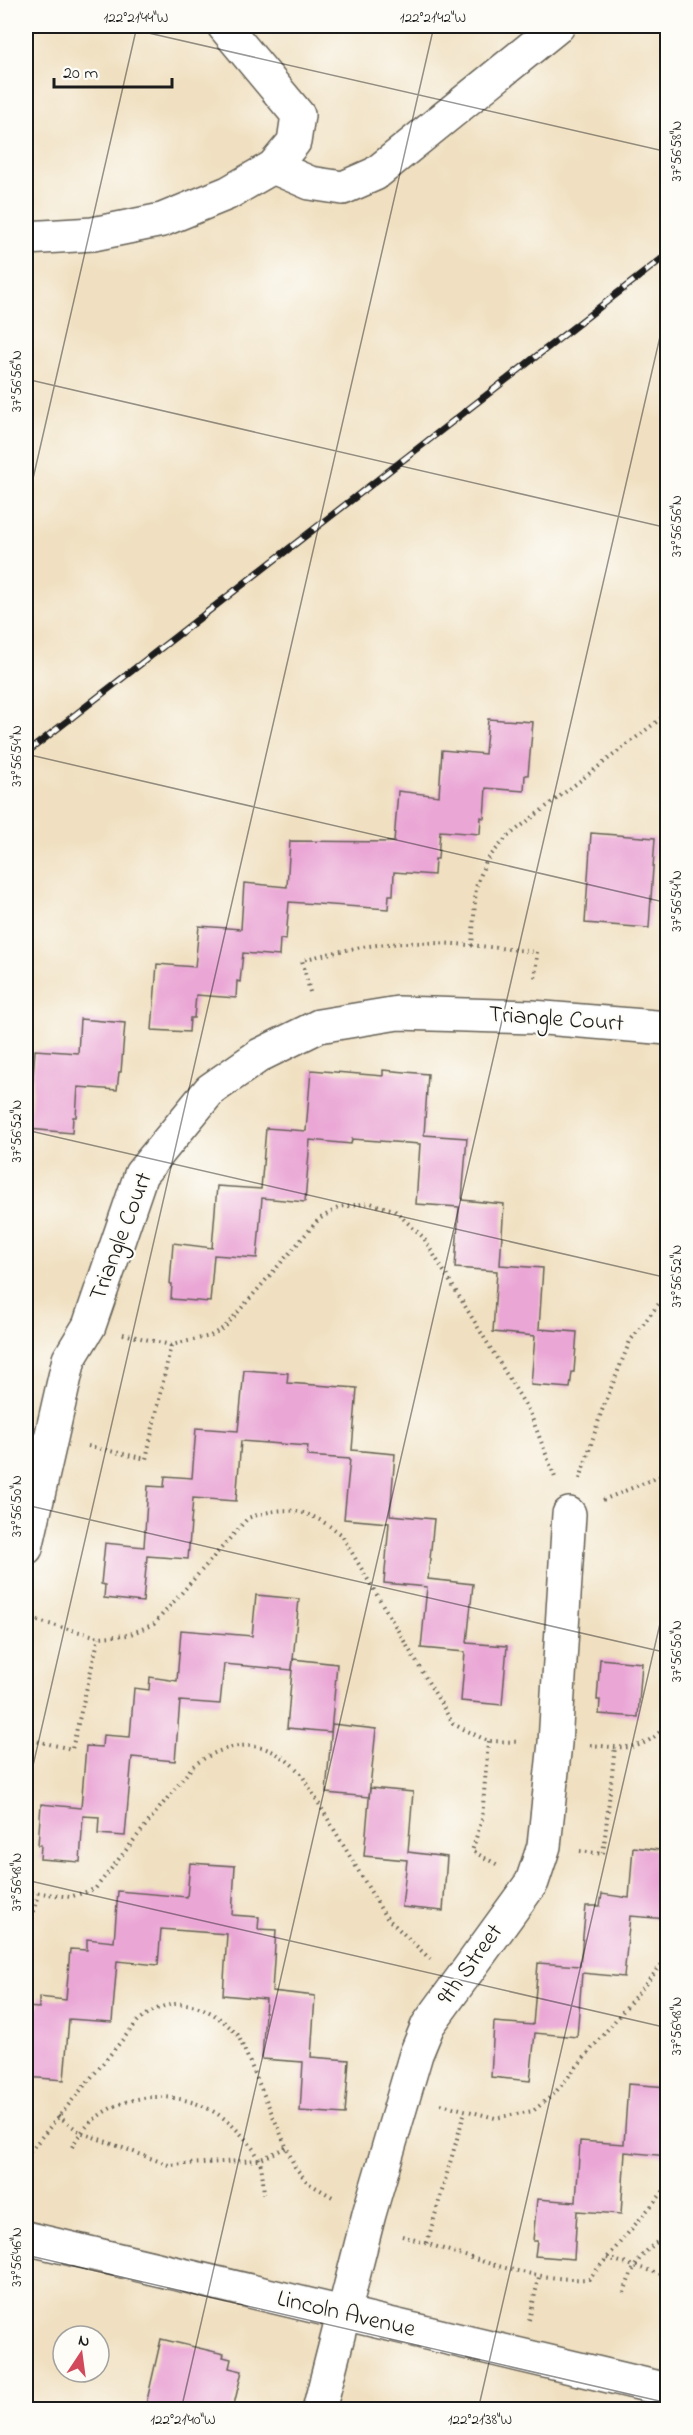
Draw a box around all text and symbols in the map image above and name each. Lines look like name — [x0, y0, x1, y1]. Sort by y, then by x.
text: 122°21'44"W — [104, 7, 169, 29]
text: 122°21'42"W — [400, 7, 466, 29]
scale bar — [54, 51, 172, 89]
text: 20 m — [63, 61, 98, 87]
text: 37°56'58"N — [666, 121, 688, 182]
text: 37°56'56"N — [6, 350, 28, 412]
text: 37°56'56"N — [666, 495, 688, 557]
text: 37°56'54"N — [6, 725, 28, 787]
text: 37°56'54"N — [666, 870, 688, 932]
street label: Triangle Court — [487, 998, 625, 1042]
text: 37°56'52"N — [6, 1100, 28, 1162]
street label: Triangle Court — [81, 1167, 163, 1307]
text: 37°56'52"N — [666, 1245, 688, 1307]
text: 37°56'50"N — [6, 1475, 28, 1537]
text: 37°56'50"N — [666, 1620, 688, 1682]
text: 37°56'48"N — [6, 1853, 28, 1911]
street label: 9th Street — [429, 1917, 513, 2013]
text: 37°56'48"N — [666, 1997, 688, 2055]
text: 37°56'46"N — [6, 2227, 28, 2287]
street label: Lincoln Avenue — [273, 2282, 419, 2348]
north arrow — [51, 2324, 111, 2384]
text: N — [76, 2328, 92, 2354]
text: 122°21'40"W — [150, 2409, 216, 2431]
text: 122°21'38"W — [448, 2409, 512, 2431]

